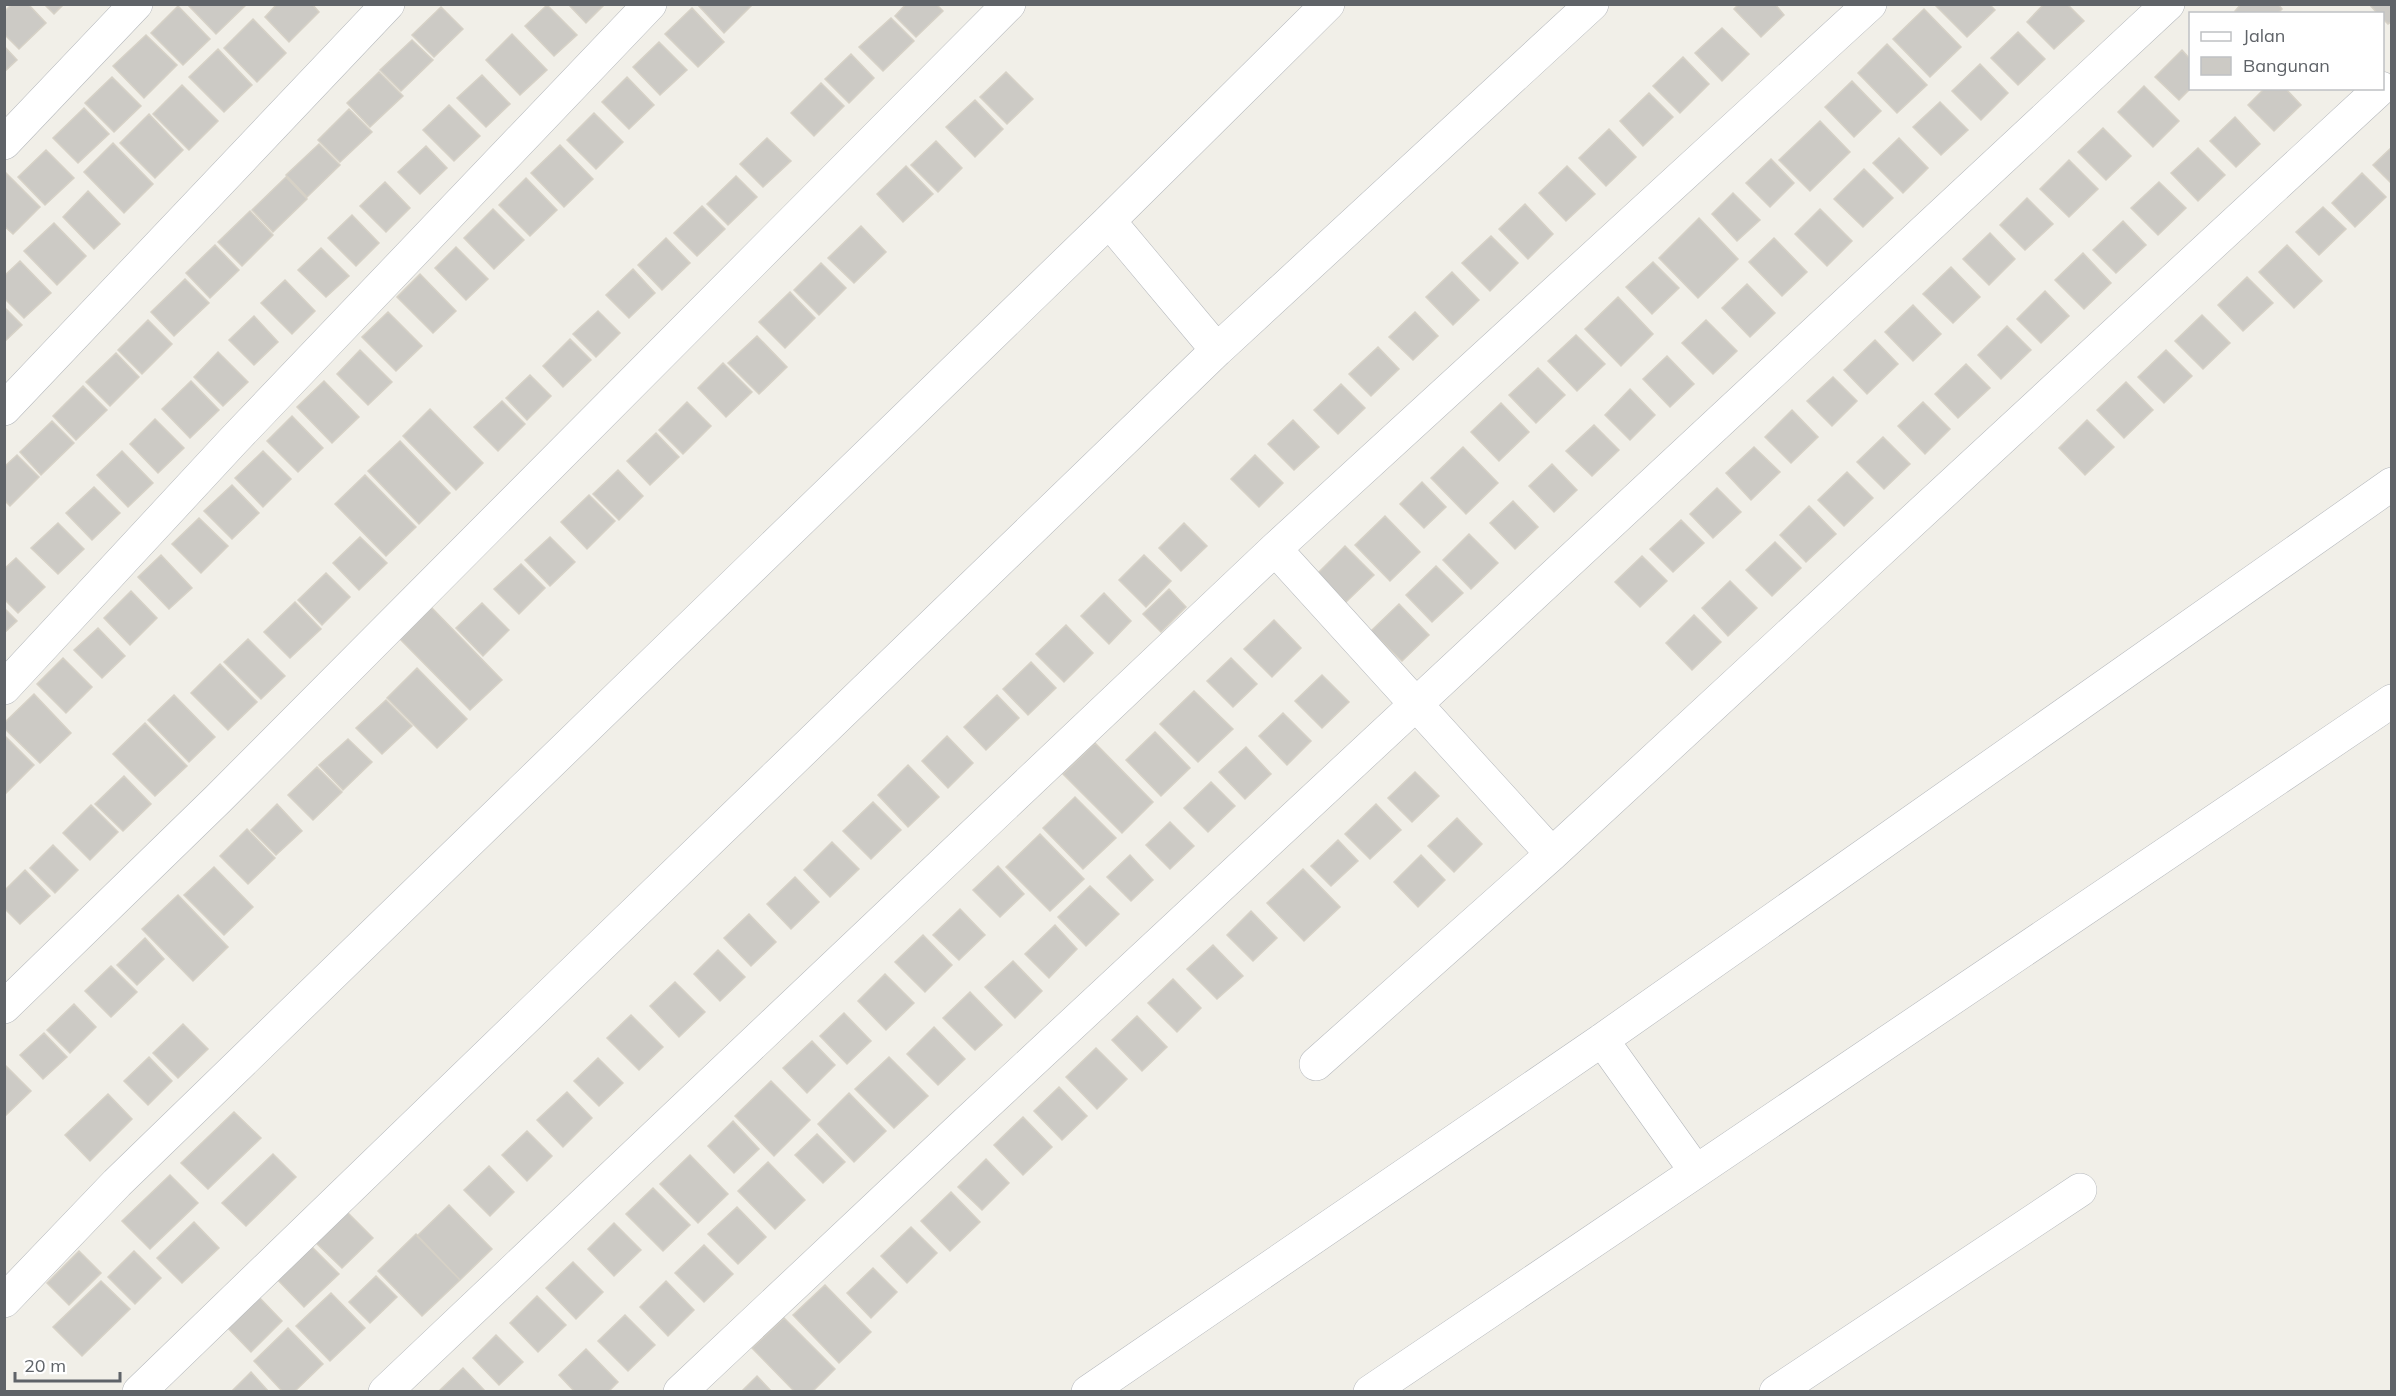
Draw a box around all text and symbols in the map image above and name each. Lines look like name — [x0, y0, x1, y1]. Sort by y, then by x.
legend — [2189, 12, 2384, 90]
text: Jalan — [2243, 24, 2285, 47]
text: Bangunan — [2243, 54, 2330, 77]
scale bar — [15, 1345, 120, 1383]
text: 20 m — [24, 1354, 66, 1377]

